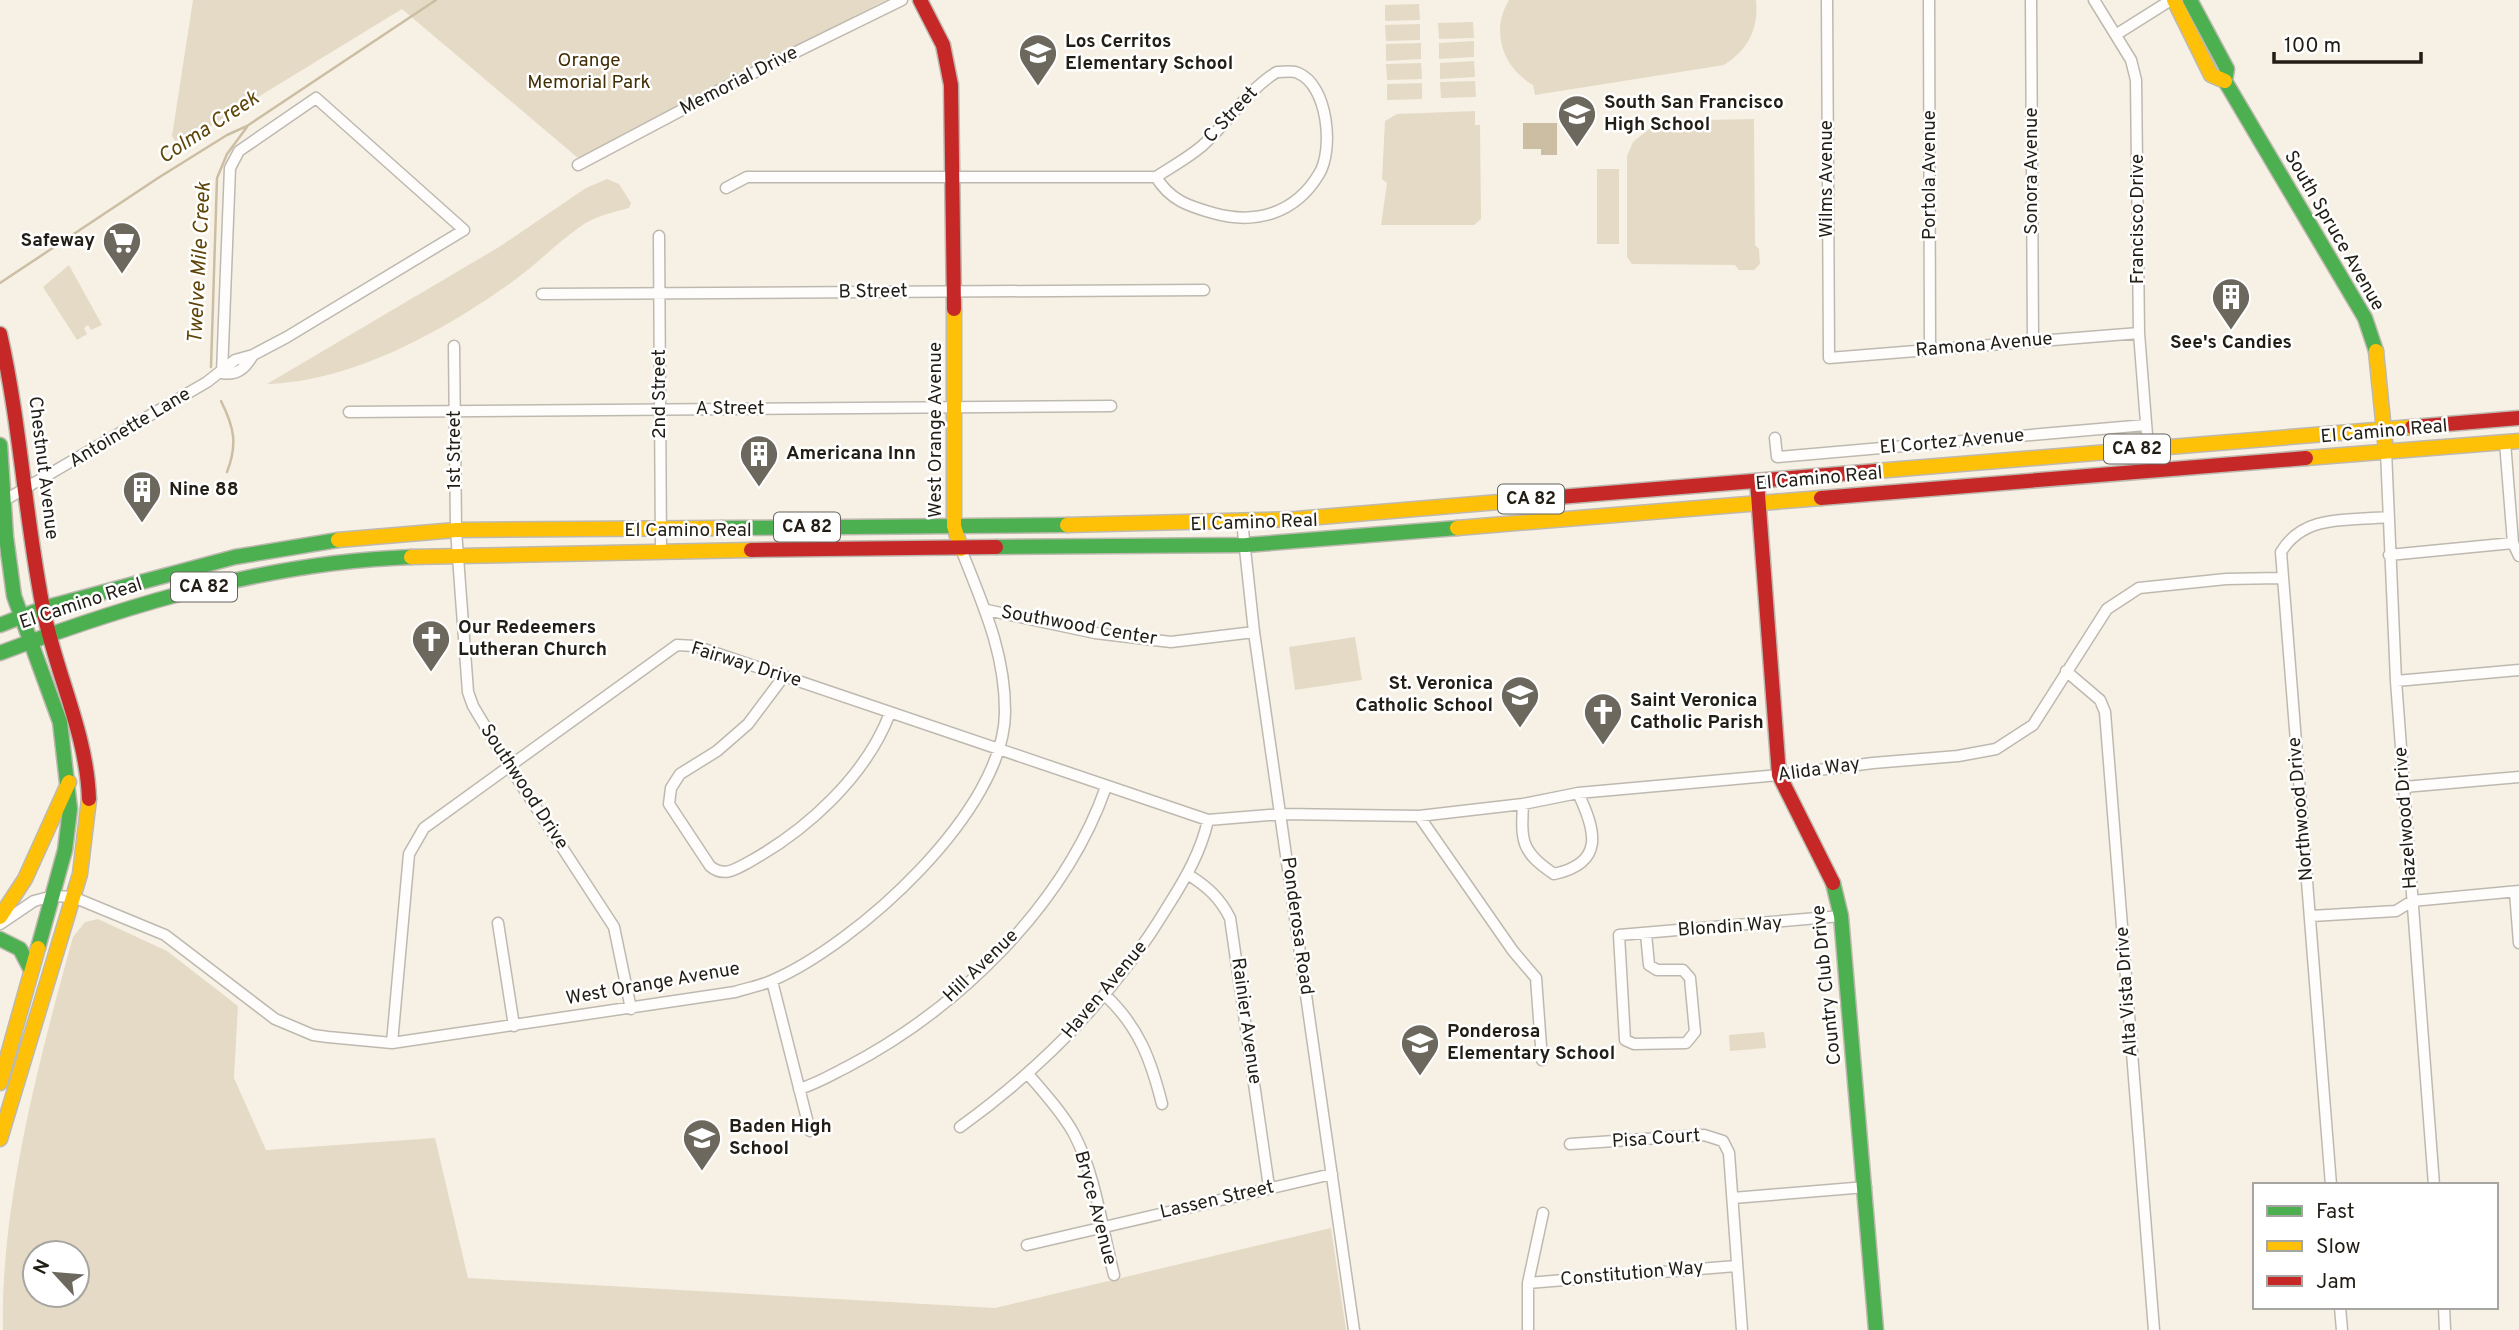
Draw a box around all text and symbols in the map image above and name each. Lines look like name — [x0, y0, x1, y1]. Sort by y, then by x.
scale bar — [2274, 21, 2421, 65]
place label: Los Cerritos Elementary School — [1065, 30, 1233, 76]
school or university icon: Los Cerritos Elementary School — [1017, 32, 1059, 87]
text: 100 m — [2284, 33, 2341, 60]
street label: Memorial Drive — [676, 41, 802, 121]
park label: Orange Memorial Park — [527, 49, 651, 95]
street label: C Street — [1199, 82, 1263, 148]
water label: Colma Creek — [153, 85, 265, 171]
place label: South San Francisco High School — [1604, 91, 1784, 137]
school or university icon: South San Francisco High School — [1556, 93, 1598, 148]
street label: Sonora Avenue — [2020, 107, 2044, 235]
street label: Portola Avenue — [1918, 110, 1942, 240]
street label: Wilms Avenue — [1815, 120, 1839, 238]
street label: South Spruce Avenue — [2278, 147, 2390, 315]
street label: Francisco Drive — [2126, 154, 2150, 284]
water label: Twelve Mile Creek — [182, 181, 218, 345]
supermarket icon: Safeway — [101, 220, 143, 275]
place label: Safeway — [21, 229, 95, 253]
building icon: See's Candies — [2210, 276, 2252, 331]
street label: B Street — [838, 279, 908, 305]
street label: Ramona Avenue — [1914, 327, 2054, 363]
place label: See's Candies — [2170, 331, 2292, 355]
street label: West Orange Avenue — [924, 342, 948, 518]
street label: 2nd Street — [648, 349, 672, 439]
street label: Antoinette Lane — [65, 382, 195, 474]
street label: Chestnut Avenue — [22, 395, 64, 541]
street label: A Street — [696, 397, 764, 421]
street label: 1st Street — [443, 410, 467, 490]
street label: El Camino Real — [2319, 414, 2449, 450]
street label: El Cortez Avenue — [1879, 424, 2025, 460]
building icon: Americana Inn — [738, 433, 780, 488]
road number: CA 82 — [2104, 434, 2170, 463]
place label: Americana Inn — [786, 442, 916, 466]
street label: El Camino Real — [1754, 461, 1884, 497]
building icon: Nine 88 — [121, 469, 163, 524]
place label: Nine 88 — [169, 478, 239, 502]
road number: CA 82 — [1498, 485, 1564, 514]
street label: El Camino Real — [1190, 509, 1318, 537]
road number: CA 82 — [774, 512, 840, 542]
street label: El Camino Real — [624, 519, 752, 543]
road number: CA 82 — [171, 572, 237, 602]
street label: El Camino Real — [17, 573, 145, 635]
street label: Southwood Center — [999, 600, 1159, 652]
place label: Our Redeemers Lutheran Church — [458, 616, 607, 662]
church icon: Our Redeemers Lutheran Church — [410, 618, 452, 673]
street label: Fairway Drive — [688, 637, 804, 693]
place label: St. Veronica Catholic School — [1355, 672, 1493, 718]
school or university icon: St. Veronica Catholic School — [1499, 674, 1541, 729]
place label: Saint Veronica Catholic Parish — [1630, 689, 1764, 735]
church icon: Saint Veronica Catholic Parish — [1582, 691, 1624, 746]
street label: Southwood Drive — [474, 720, 574, 854]
street label: Northwood Drive — [2283, 736, 2319, 882]
street label: Hazelwood Drive — [2389, 746, 2423, 890]
street label: Alida Way — [1776, 752, 1862, 788]
street label: Ponderosa Road — [1275, 855, 1319, 997]
street label: Country Club Drive — [1807, 904, 1847, 1066]
street label: Blondin Way — [1677, 911, 1783, 943]
street label: Hill Avenue — [938, 924, 1024, 1008]
street label: Alta Vista Drive — [2110, 926, 2144, 1058]
street label: Haven Avenue — [1057, 936, 1153, 1044]
street label: Rainier Avenue — [1225, 956, 1267, 1086]
street label: West Orange Avenue — [564, 957, 742, 1011]
place label: Ponderosa Elementary School — [1447, 1020, 1615, 1066]
school or university icon: Ponderosa Elementary School — [1399, 1022, 1441, 1077]
place label: Baden High School — [729, 1115, 832, 1161]
school or university icon: Baden High School — [681, 1117, 723, 1172]
street label: Pisa Court — [1611, 1124, 1701, 1154]
street label: Bryce Avenue — [1068, 1148, 1122, 1268]
street label: Lassen Street — [1158, 1175, 1276, 1225]
legend — [2253, 1183, 2498, 1309]
text: Fast — [2316, 1199, 2355, 1226]
text: Slow — [2316, 1234, 2361, 1261]
north arrow — [21, 1239, 91, 1309]
text: N — [29, 1256, 56, 1279]
street label: Constitution Way — [1559, 1256, 1705, 1292]
text: Jam — [2316, 1269, 2357, 1296]

